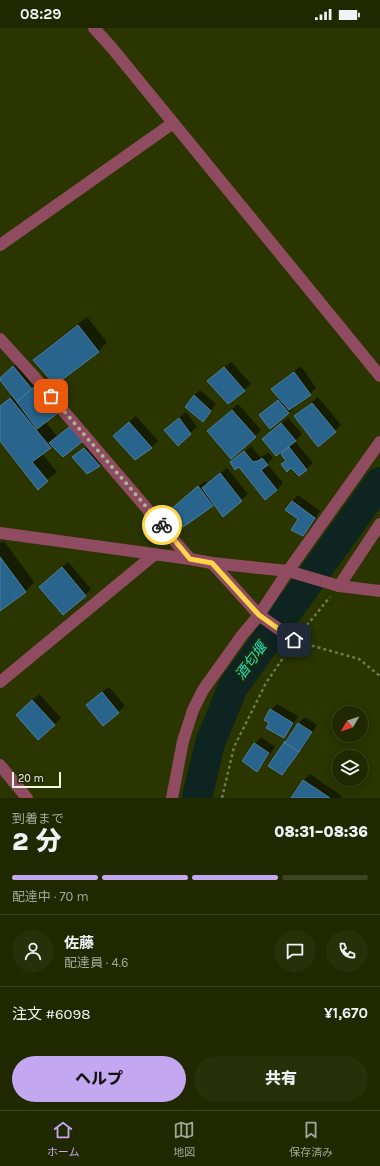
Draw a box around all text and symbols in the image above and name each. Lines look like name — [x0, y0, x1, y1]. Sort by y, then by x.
text: 08:29 — [20, 5, 61, 23]
pin — [34, 379, 68, 413]
icon: bag — [40, 385, 62, 407]
courier — [142, 505, 182, 545]
icon: bike — [151, 514, 173, 536]
pin — [277, 623, 311, 657]
icon: home — [283, 629, 305, 651]
water label: 酒匂堰 — [232, 637, 272, 683]
north arrow — [332, 706, 368, 742]
map controls — [332, 706, 368, 786]
button: layers — [332, 750, 368, 786]
scale bar — [12, 770, 61, 789]
text: 20 m — [18, 772, 44, 785]
text: 到着まで — [12, 811, 64, 826]
text: 08:31–08:36 — [274, 823, 368, 841]
text: 2 分 — [12, 826, 61, 857]
text: 配達中 · 70 m — [12, 889, 89, 904]
button: person — [12, 930, 54, 972]
button: chat — [274, 930, 316, 972]
button: phone — [326, 930, 368, 972]
text: 佐藤 — [64, 934, 94, 952]
text: 配達員 · 4.6 — [64, 955, 129, 970]
text: ¥1,670 — [324, 1004, 368, 1022]
text: 注文 #6098 — [12, 1005, 90, 1023]
button: ヘルプ — [12, 1056, 186, 1102]
button: 共有 — [194, 1056, 368, 1102]
tab: ホーム — [47, 1119, 80, 1159]
tab: 地図 — [173, 1119, 195, 1159]
tab: 保存済み — [289, 1119, 333, 1159]

